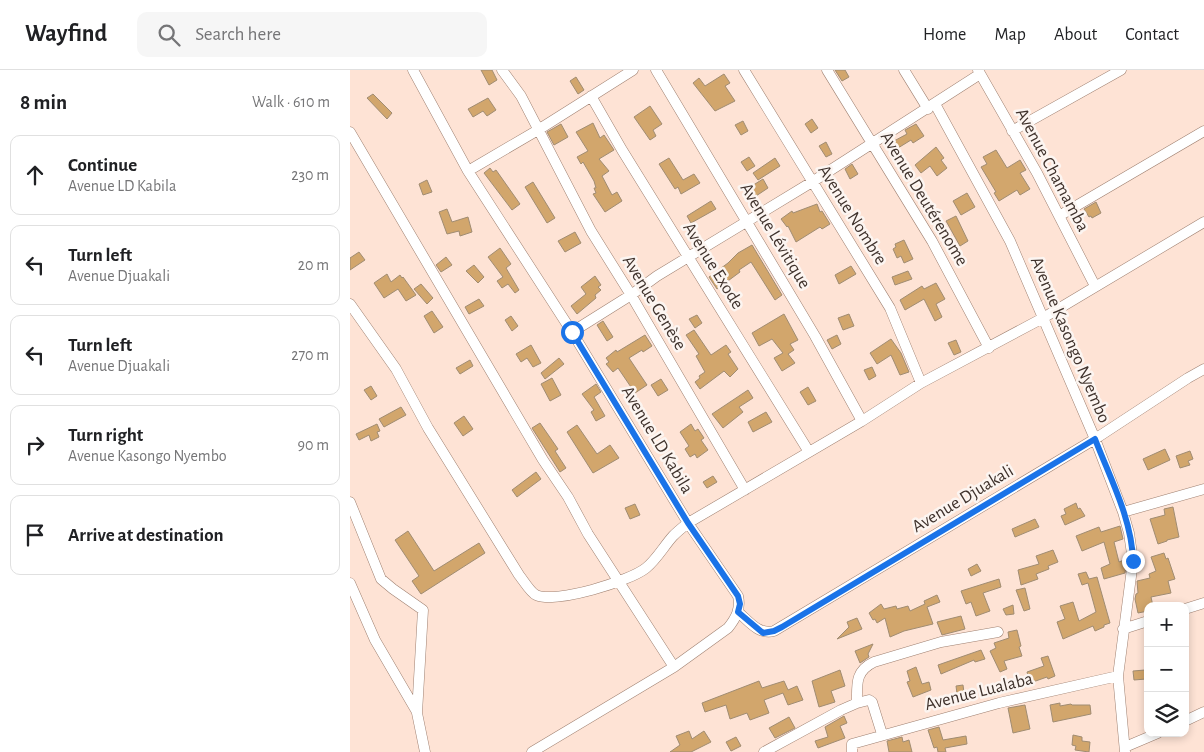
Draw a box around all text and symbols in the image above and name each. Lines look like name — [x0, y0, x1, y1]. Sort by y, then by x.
search box — [137, 12, 487, 57]
icon: search — [155, 21, 183, 49]
text: Wayfind — [25, 22, 107, 46]
text: Search here — [195, 25, 281, 44]
text: Home — [923, 26, 966, 44]
text: Map — [994, 26, 1026, 44]
text: About — [1054, 26, 1097, 44]
text: Contact — [1125, 26, 1179, 44]
text: 8 min — [20, 92, 67, 113]
text: Walk · 610 m — [252, 94, 330, 110]
street label: Avenue Chamamba — [1012, 105, 1092, 235]
street label: Avenue Deutérenome — [877, 129, 971, 269]
text: Continue — [68, 156, 137, 175]
icon: ahead — [21, 161, 49, 189]
street label: Avenue Nombre — [814, 162, 890, 268]
text: 230 m — [291, 167, 329, 183]
text: Avenue LD Kabila — [68, 178, 176, 194]
street label: Avenue Lévitique — [736, 180, 814, 292]
street label: Avenue Exode — [679, 220, 747, 312]
text: Turn left — [68, 246, 132, 265]
icon: left — [21, 251, 49, 279]
street label: Avenue Genèse — [619, 253, 689, 353]
street label: Avenue Kasongo Nyembo — [1027, 254, 1113, 426]
text: 20 m — [298, 257, 329, 273]
text: Avenue Djuakali — [68, 268, 170, 284]
route start — [561, 321, 584, 344]
text: Turn left — [68, 336, 132, 355]
icon: left — [21, 341, 49, 369]
text: 270 m — [291, 347, 329, 363]
text: Avenue Djuakali — [68, 358, 170, 374]
street label: Avenue LD Kabila — [618, 383, 696, 497]
text: Turn right — [68, 426, 143, 445]
icon: right — [21, 431, 49, 459]
text: 90 m — [298, 437, 329, 453]
text: Avenue Kasongo Nyembo — [68, 448, 227, 464]
street label: Avenue Djuakali — [909, 462, 1017, 536]
icon: arrive — [21, 521, 49, 549]
text: Arrive at destination — [68, 526, 224, 545]
route end — [1122, 550, 1145, 573]
map controls — [1144, 602, 1189, 737]
button: + — [1144, 602, 1189, 647]
button: − — [1144, 647, 1189, 692]
street label: Avenue Lualaba — [923, 670, 1035, 714]
button: layers — [1144, 692, 1189, 737]

